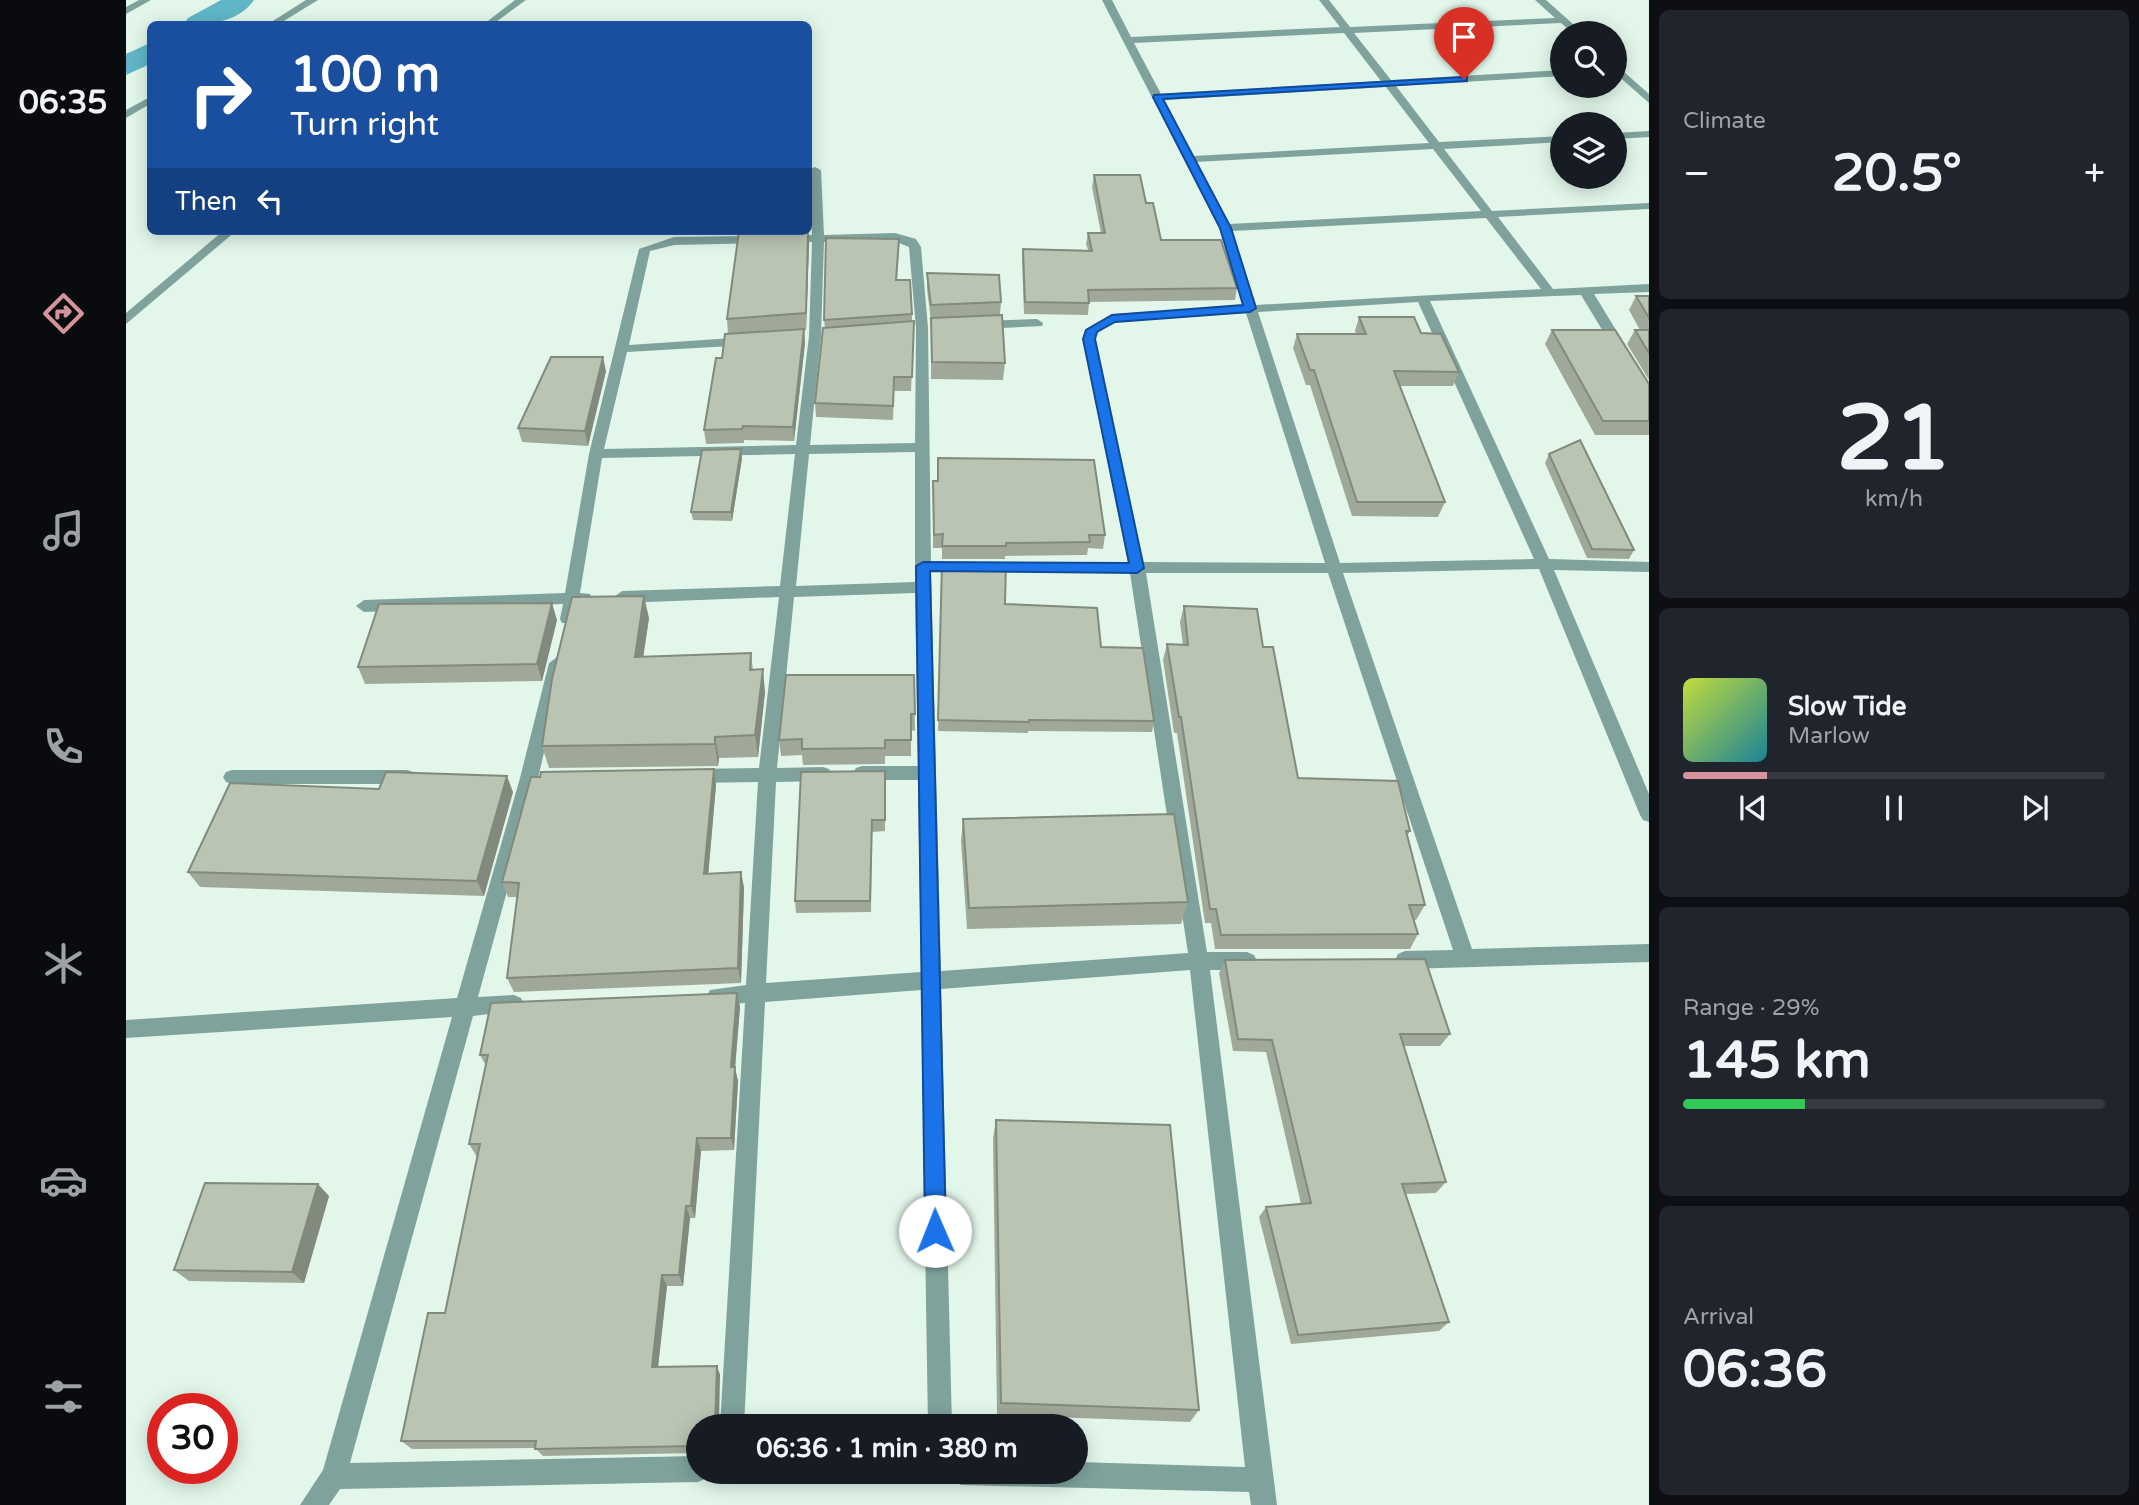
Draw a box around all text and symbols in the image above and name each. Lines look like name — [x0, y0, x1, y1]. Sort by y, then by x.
pin — [1434, 7, 1494, 79]
icon: arrive — [1445, 18, 1483, 56]
map controls — [1550, 21, 1627, 189]
button: search — [1550, 21, 1627, 98]
text: 100 m — [290, 46, 440, 105]
icon: right — [175, 49, 266, 140]
text: 06:35 — [19, 84, 107, 122]
text: Turn right — [290, 106, 439, 144]
text: Climate — [1683, 107, 1766, 135]
button: layers — [1550, 112, 1627, 189]
text: 20.5° — [1832, 142, 1962, 205]
text: − — [1683, 151, 1710, 197]
text: + — [2084, 151, 2105, 197]
icon: left — [251, 182, 289, 220]
text: Then — [175, 186, 237, 217]
icon: directions — [39, 289, 88, 338]
text: 21 — [1837, 384, 1951, 494]
text: km/h — [1865, 485, 1923, 513]
icon: music — [39, 506, 88, 555]
text: Slow Tide — [1788, 691, 1906, 722]
icon: phone — [39, 722, 88, 771]
text: Marlow — [1788, 722, 1870, 750]
icon: previous — [1734, 789, 1772, 827]
icon: pause — [1875, 789, 1913, 827]
icon: next — [2016, 789, 2054, 827]
icon: climate — [39, 939, 88, 988]
text: Range · 29% — [1683, 994, 1819, 1022]
text: 145 km — [1683, 1029, 1871, 1092]
icon: car — [39, 1156, 88, 1205]
position arrow — [898, 1194, 972, 1268]
text: Arrival — [1683, 1303, 1754, 1331]
text: 06:36 — [1683, 1338, 1827, 1401]
icon: filters — [39, 1372, 88, 1421]
speed limit sign: 30 — [147, 1393, 238, 1484]
text: 06:36 · 1 min · 380 m — [756, 1433, 1018, 1464]

